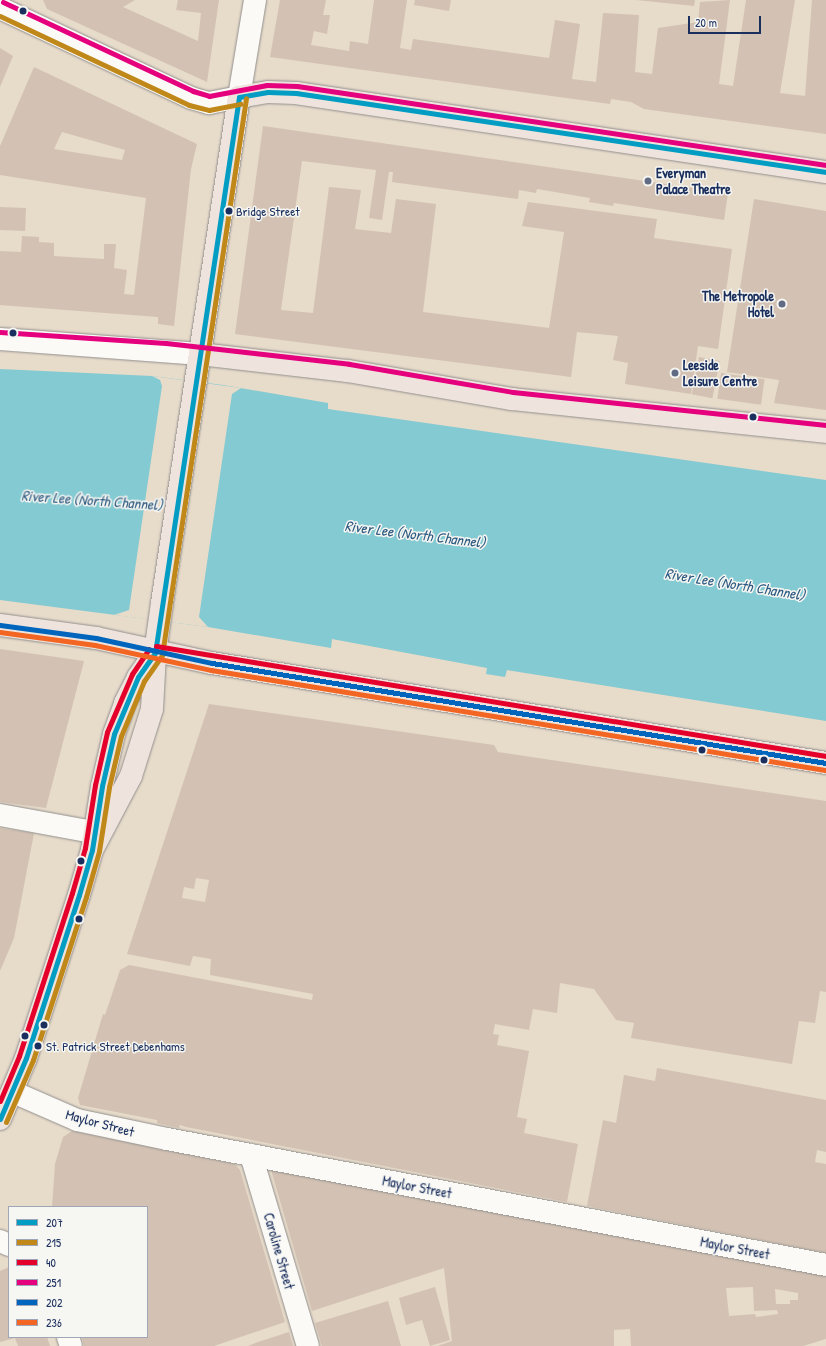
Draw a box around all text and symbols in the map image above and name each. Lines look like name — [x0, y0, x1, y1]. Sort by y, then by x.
unlabelled marker — [18, 6, 28, 16]
scale bar — [690, 8, 763, 34]
text: 20 m — [695, 14, 717, 31]
place label: Everyman Palace Theatre — [656, 165, 731, 198]
marker: Everyman Palace Theatre — [643, 176, 653, 186]
place label: Bridge Street — [236, 203, 300, 219]
marker: Bridge Street — [224, 206, 234, 216]
place label: The Metropole Hotel — [702, 288, 774, 320]
marker: The Metropole Hotel — [777, 299, 787, 309]
unlabelled marker — [8, 328, 18, 338]
place label: Leeside Leisure Centre — [683, 357, 757, 390]
marker: Leeside Leisure Centre — [670, 368, 680, 378]
unlabelled marker — [748, 412, 758, 422]
water label: River Lee (North Channel) — [21, 486, 163, 514]
water label: River Lee (North Channel) — [344, 516, 486, 552]
water label: River Lee (North Channel) — [664, 564, 806, 604]
unlabelled marker — [697, 745, 707, 755]
unlabelled marker — [759, 755, 769, 765]
unlabelled marker — [76, 856, 86, 866]
unlabelled marker — [74, 914, 84, 924]
unlabelled marker — [39, 1020, 49, 1030]
unlabelled marker — [20, 1031, 30, 1041]
place label: St. Patrick Street Debenhams — [46, 1038, 185, 1054]
marker: St. Patrick Street Debenhams — [33, 1041, 43, 1051]
street label: Maylor Street — [64, 1106, 136, 1140]
street label: Maylor Street — [381, 1172, 453, 1202]
legend — [8, 1206, 148, 1338]
street label: Caroline Street — [260, 1211, 298, 1291]
text: 207 — [46, 1214, 63, 1231]
street label: Maylor Street — [699, 1233, 771, 1263]
text: 215 — [46, 1234, 61, 1251]
text: 40 — [46, 1254, 56, 1271]
text: 251 — [46, 1274, 61, 1291]
text: 202 — [46, 1294, 63, 1311]
text: 236 — [46, 1314, 62, 1331]

